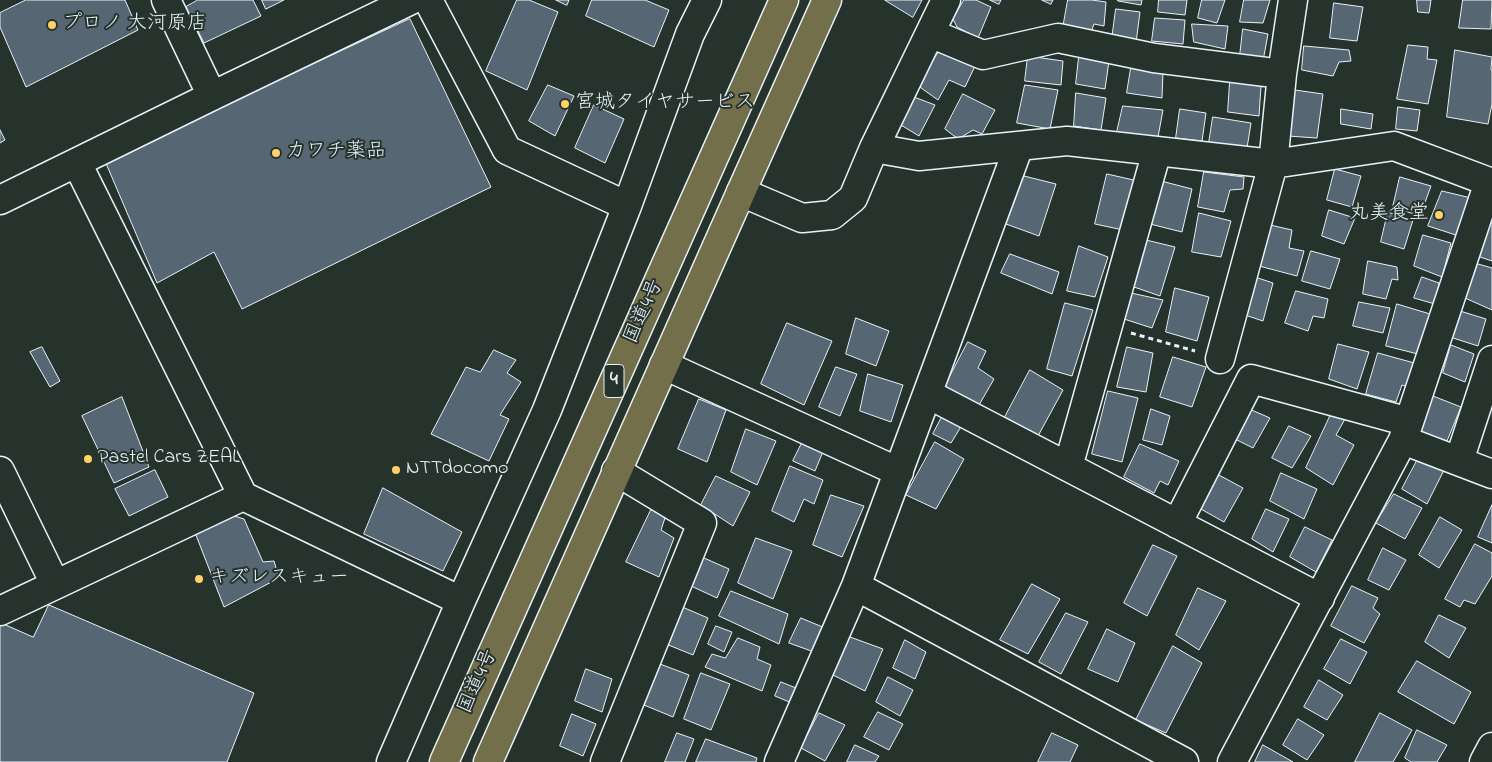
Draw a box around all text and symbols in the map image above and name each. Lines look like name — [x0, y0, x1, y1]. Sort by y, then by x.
place label: プロノ 大河原店 — [62, 13, 207, 37]
marker: プロノ 大河原店 — [46, 19, 58, 31]
place label: 宮城タイヤサービス — [575, 92, 755, 116]
marker: 宮城タイヤサービス — [559, 98, 571, 110]
place label: カワチ薬品 — [286, 141, 386, 165]
marker: カワチ薬品 — [270, 147, 282, 159]
place label: 丸美食堂 — [1349, 203, 1429, 227]
marker: 丸美食堂 — [1433, 209, 1445, 221]
street label: 国道4号 — [620, 276, 670, 348]
road number: 4 — [604, 364, 624, 398]
place label: Pastel Cars ZEAL — [98, 447, 240, 471]
marker: Pastel Cars ZEAL — [82, 453, 94, 465]
place label: NTTdocomo — [406, 458, 508, 482]
marker: NTTdocomo — [390, 464, 402, 476]
place label: キズレスキュー — [209, 567, 349, 591]
marker: キズレスキュー — [193, 573, 205, 585]
street label: 国道4号 — [454, 646, 504, 718]

